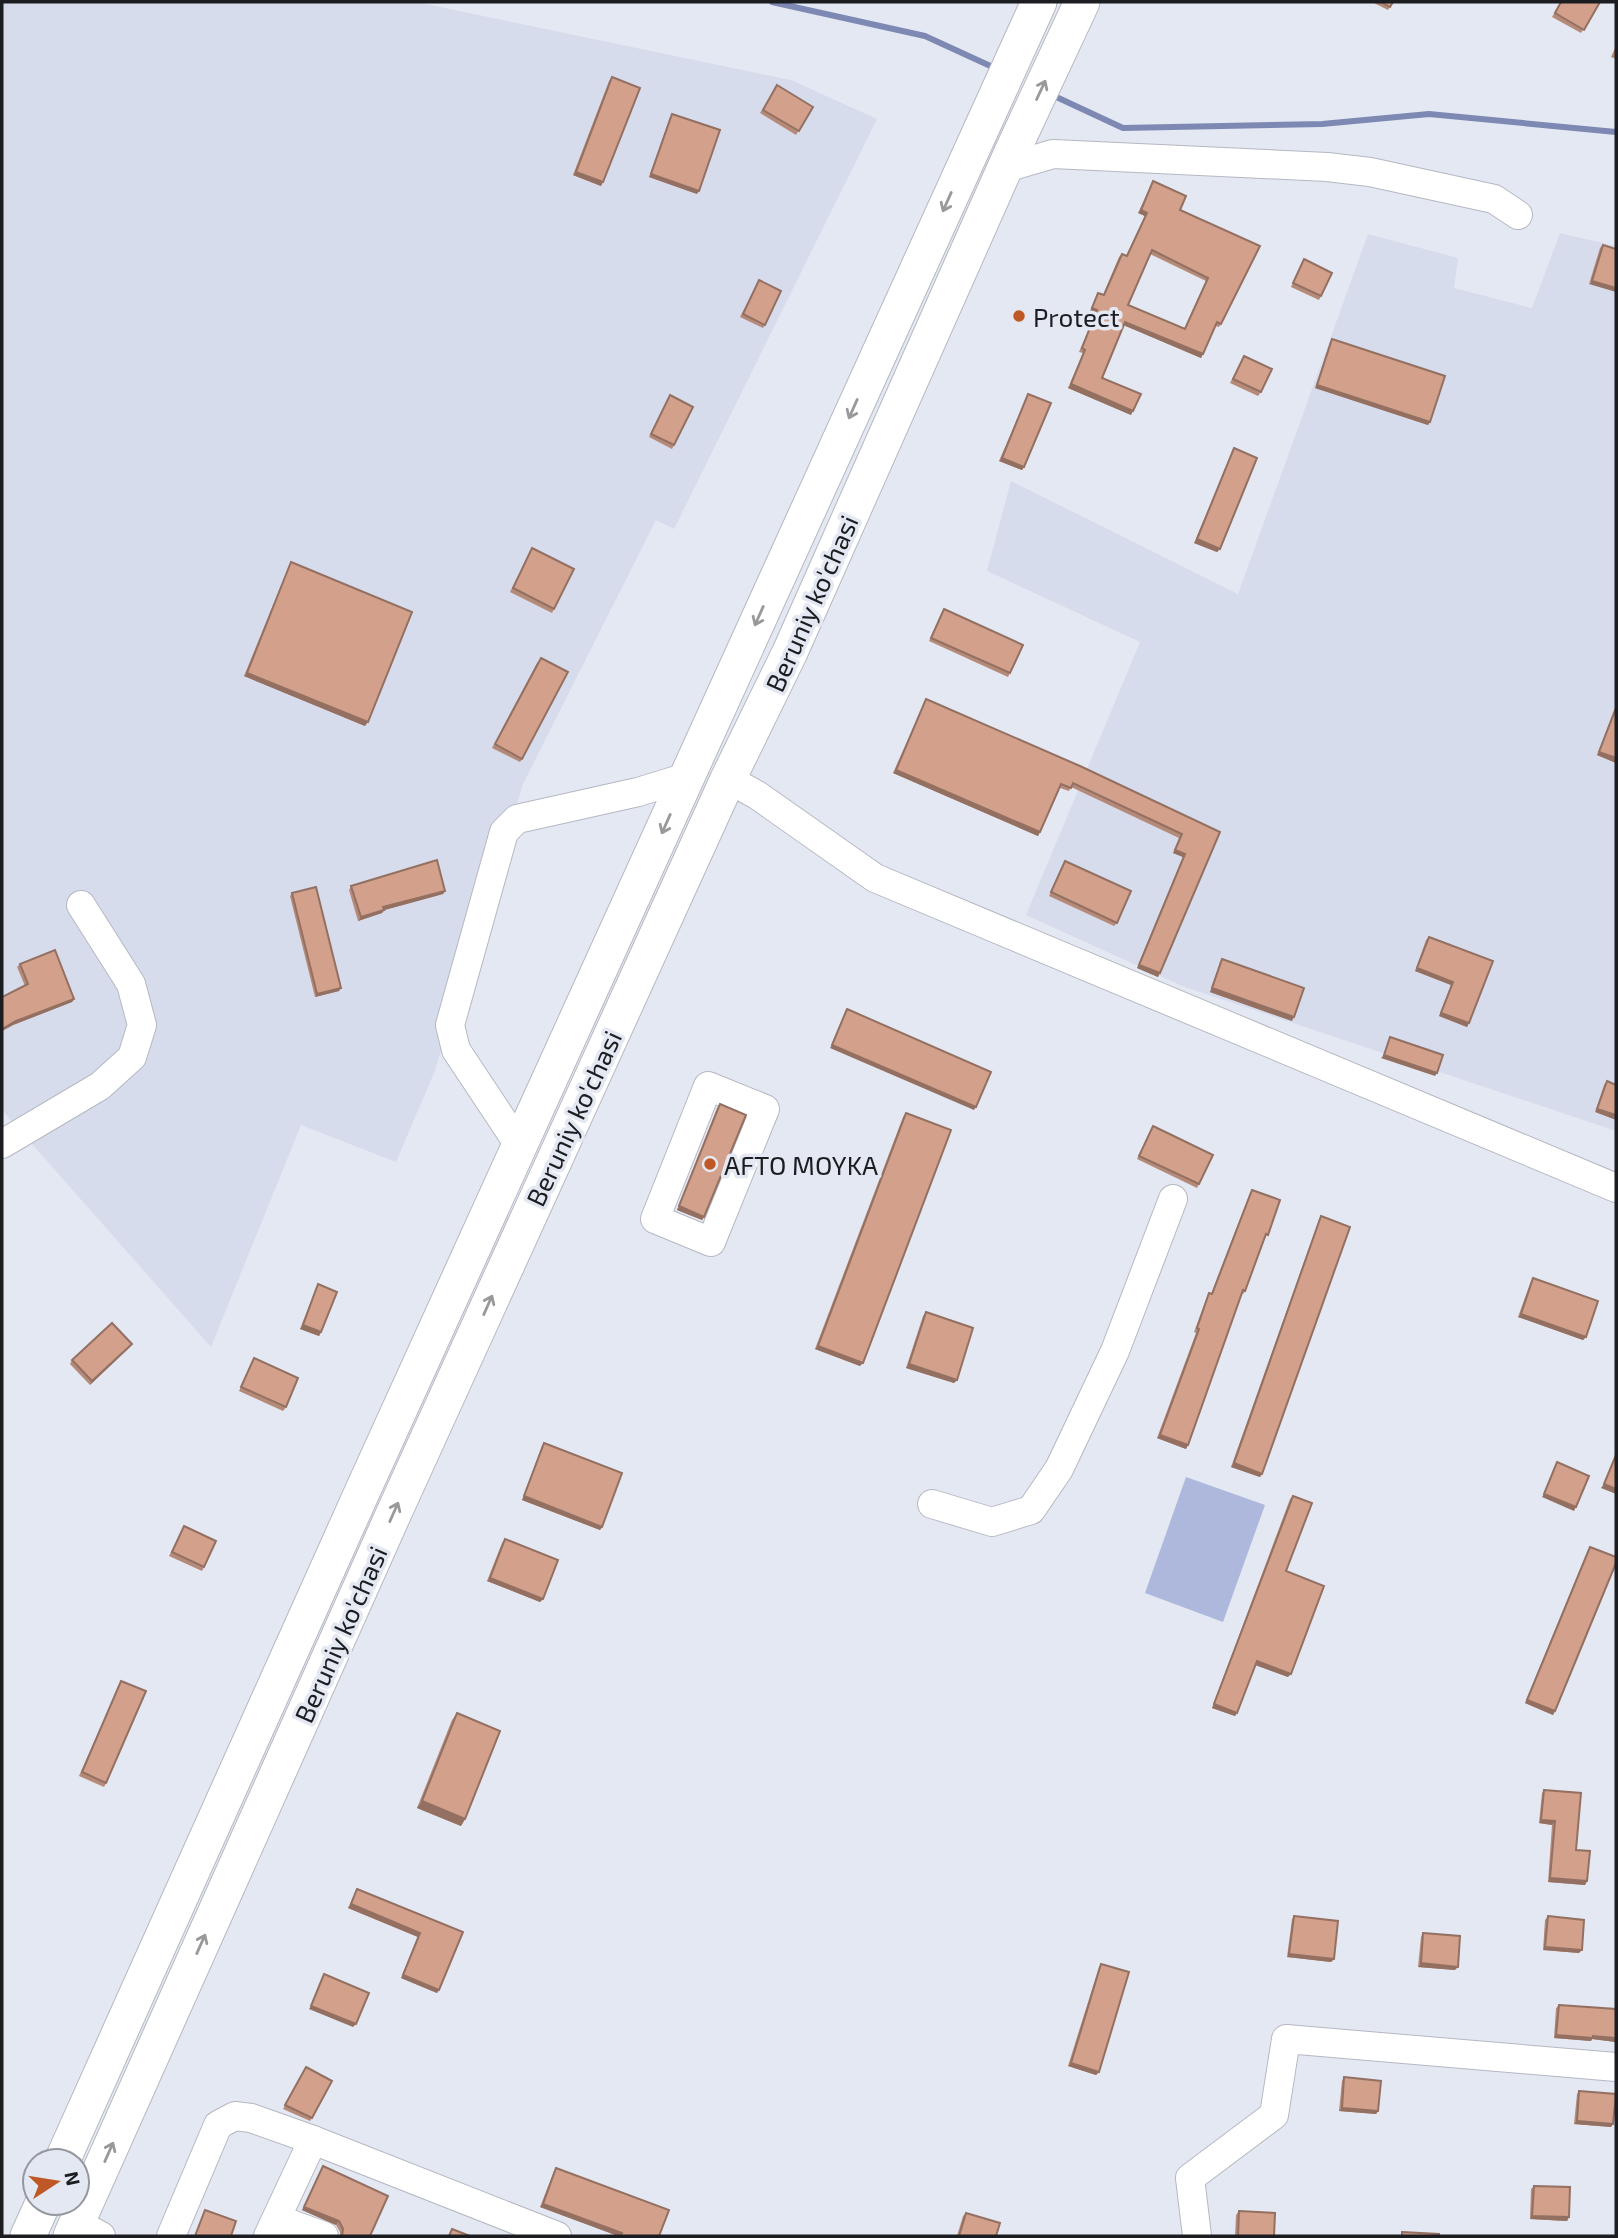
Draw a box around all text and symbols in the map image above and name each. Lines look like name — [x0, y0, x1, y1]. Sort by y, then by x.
one-way arrow — [1035, 80, 1048, 101]
one-way arrow — [940, 191, 953, 212]
place label: Protect — [1033, 301, 1120, 332]
marker: Protect — [1011, 308, 1027, 324]
one-way arrow — [846, 398, 860, 419]
street label: Beruniy ko'chasi — [758, 510, 864, 696]
one-way arrow — [752, 606, 765, 627]
one-way arrow — [658, 813, 671, 834]
street label: Beruniy ko'chasi — [519, 1025, 627, 1211]
place label: AFTO MOYKA — [724, 1149, 878, 1180]
marker: AFTO MOYKA — [702, 1156, 718, 1172]
one-way arrow — [482, 1295, 495, 1316]
one-way arrow — [388, 1502, 401, 1524]
street label: Beruniy ko'chasi — [287, 1541, 393, 1727]
one-way arrow — [195, 1934, 208, 1955]
one-way arrow — [103, 2141, 116, 2163]
north arrow — [21, 2147, 91, 2217]
text: N — [60, 2169, 86, 2187]

